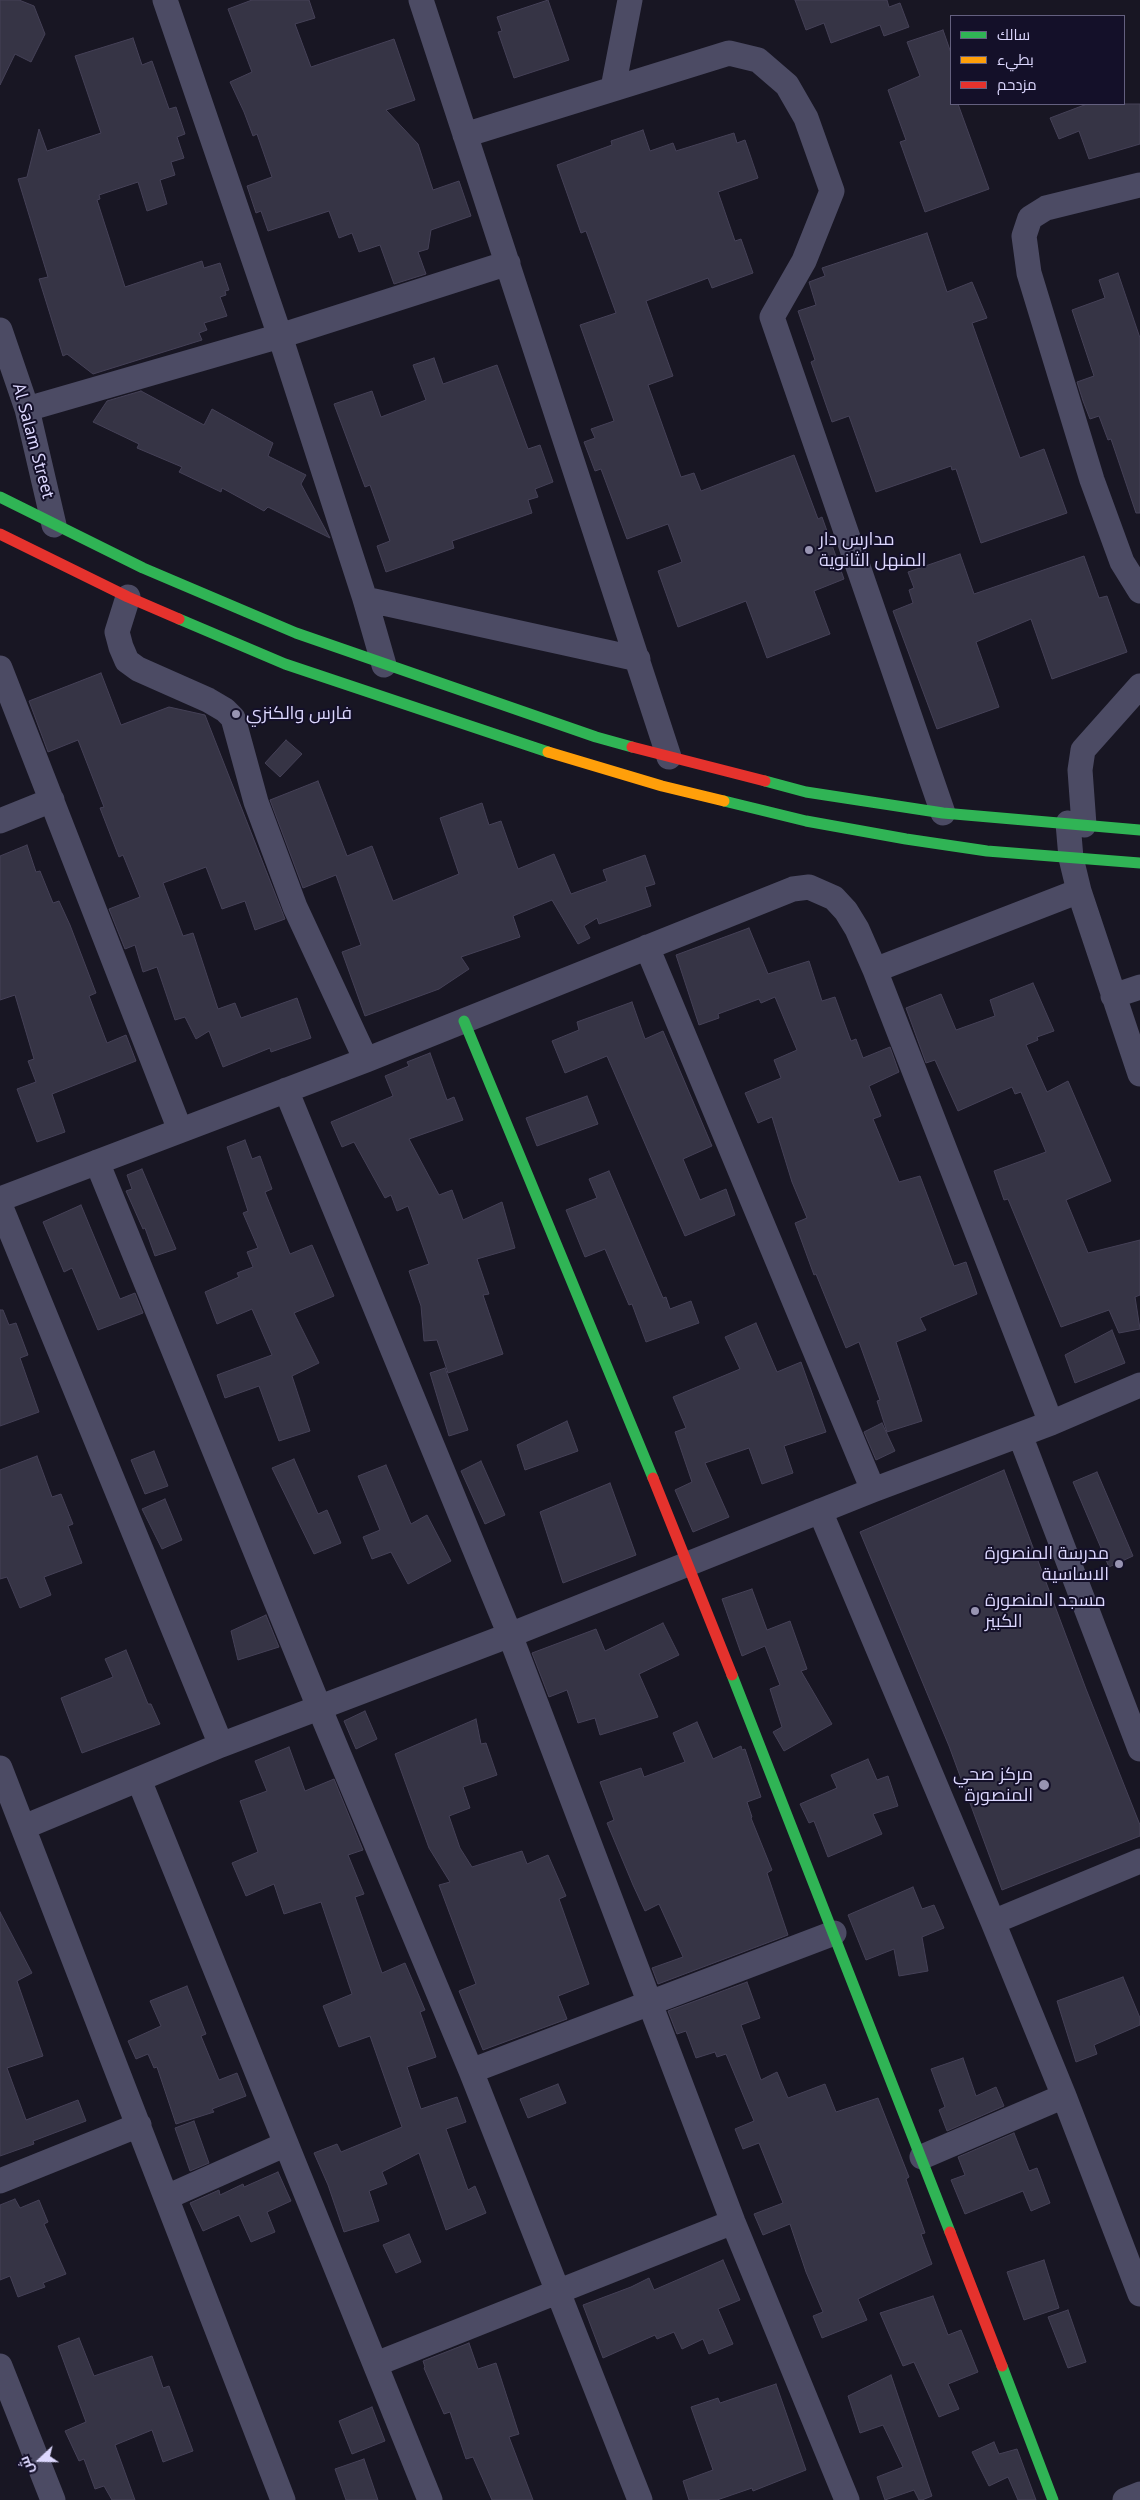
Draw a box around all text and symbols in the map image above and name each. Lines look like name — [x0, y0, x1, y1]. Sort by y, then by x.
legend — [950, 15, 1125, 105]
text: سالك — [997, 25, 1030, 44]
text: بطيء — [997, 50, 1034, 69]
text: مزدحم — [997, 75, 1037, 94]
street label: Al Salam Street — [7, 381, 59, 501]
place label: مدارس دار المنهل الثانوية — [819, 529, 926, 572]
marker: مدارس دار المنهل الثانوية — [803, 544, 815, 556]
place label: فارس والكنزي — [246, 703, 352, 725]
marker: فارس والكنزي — [230, 708, 242, 720]
place label: مدرسة المنصورة الاساسية — [985, 1543, 1109, 1586]
marker: مدرسة المنصورة الاساسية — [1113, 1558, 1125, 1570]
place label: مسجد المنصورة الكبير — [985, 1590, 1106, 1632]
marker: مسجد المنصورة الكبير — [969, 1605, 981, 1617]
place label: مركز صحي المنصورة — [953, 1764, 1033, 1806]
marker: مركز صحي المنصورة — [1037, 1778, 1051, 1792]
north arrow — [15, 2435, 65, 2485]
text: ش — [14, 2454, 38, 2477]

